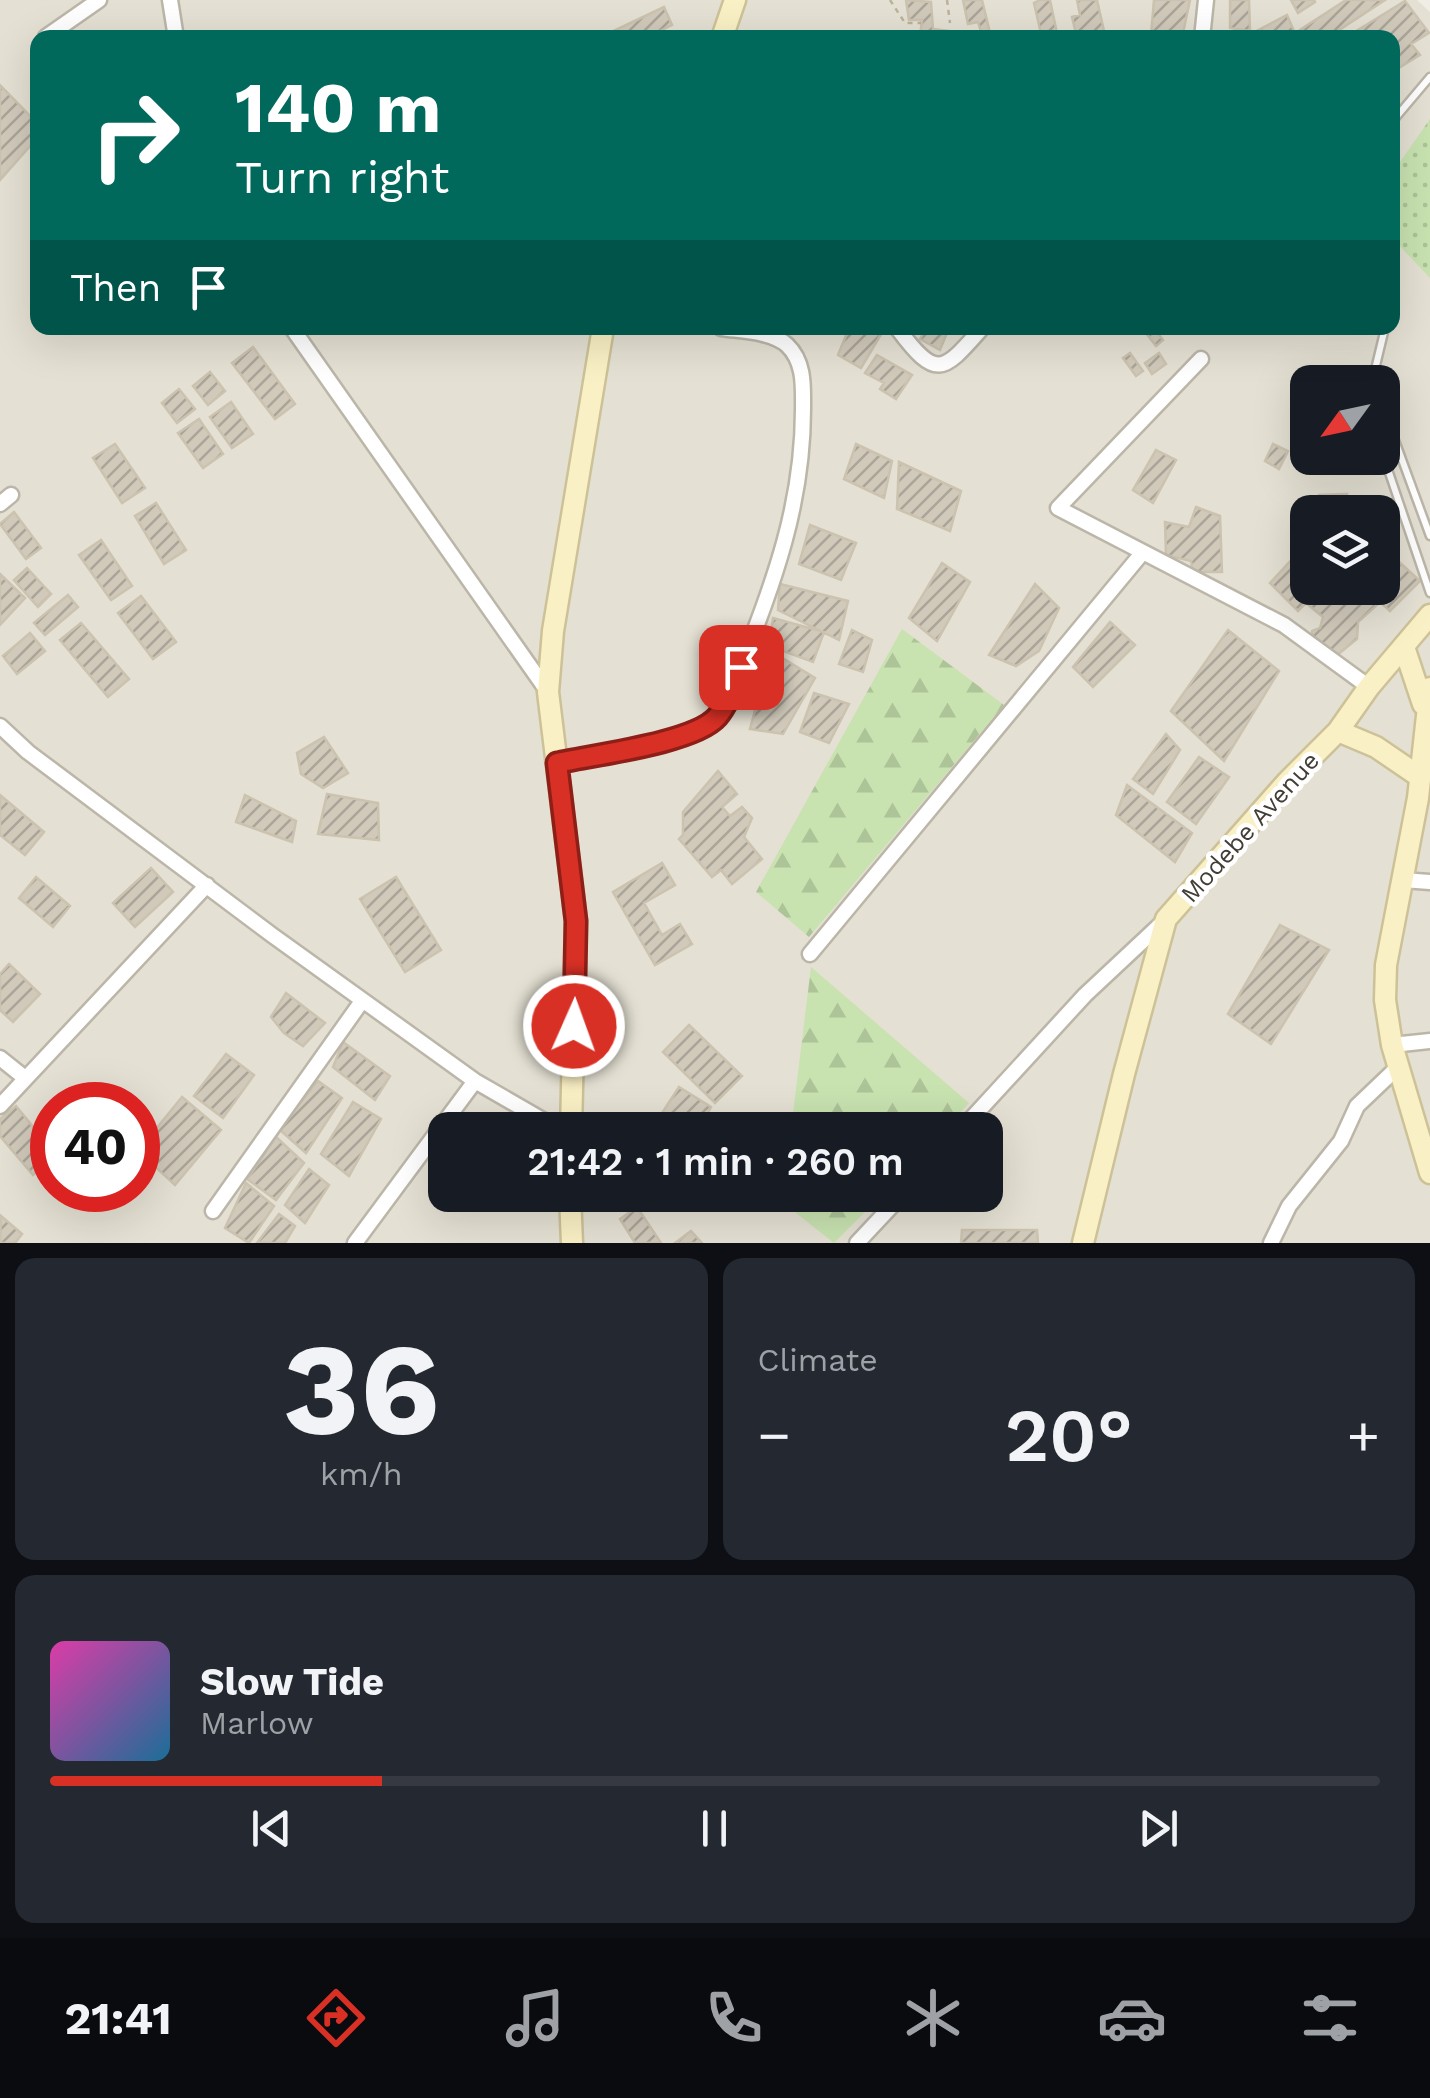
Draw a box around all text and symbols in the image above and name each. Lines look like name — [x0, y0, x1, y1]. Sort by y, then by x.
text: 140 m — [235, 67, 441, 149]
icon: right — [70, 70, 200, 200]
text: Turn right — [235, 151, 449, 204]
icon: arrive — [181, 260, 236, 315]
text: Then — [70, 266, 161, 310]
north arrow — [1290, 365, 1400, 475]
map controls — [1290, 365, 1400, 605]
button: layers — [1290, 495, 1400, 605]
pin — [699, 625, 784, 710]
icon: arrive — [714, 640, 769, 695]
street label: Modebe Avenue — [1175, 746, 1325, 908]
position arrow — [522, 974, 626, 1078]
speed limit sign: 40 — [30, 1082, 160, 1212]
text: 21:42 · 1 min · 260 m — [527, 1140, 904, 1184]
text: 36 — [283, 1313, 440, 1466]
text: Climate — [758, 1341, 878, 1379]
text: 20° — [1005, 1391, 1133, 1479]
text: − — [758, 1403, 791, 1467]
text: + — [1347, 1403, 1380, 1467]
text: km/h — [320, 1455, 402, 1493]
text: Slow Tide — [200, 1660, 384, 1704]
text: Marlow — [200, 1704, 314, 1742]
icon: previous — [244, 1801, 299, 1856]
icon: pause — [687, 1801, 742, 1856]
icon: next — [1131, 1801, 1186, 1856]
icon: directions — [301, 1983, 371, 2053]
icon: music — [500, 1983, 570, 2053]
icon: phone — [699, 1983, 769, 2053]
icon: climate — [898, 1983, 968, 2053]
icon: car — [1097, 1983, 1167, 2053]
icon: filters — [1295, 1983, 1365, 2053]
text: 21:41 — [64, 1992, 172, 2045]

